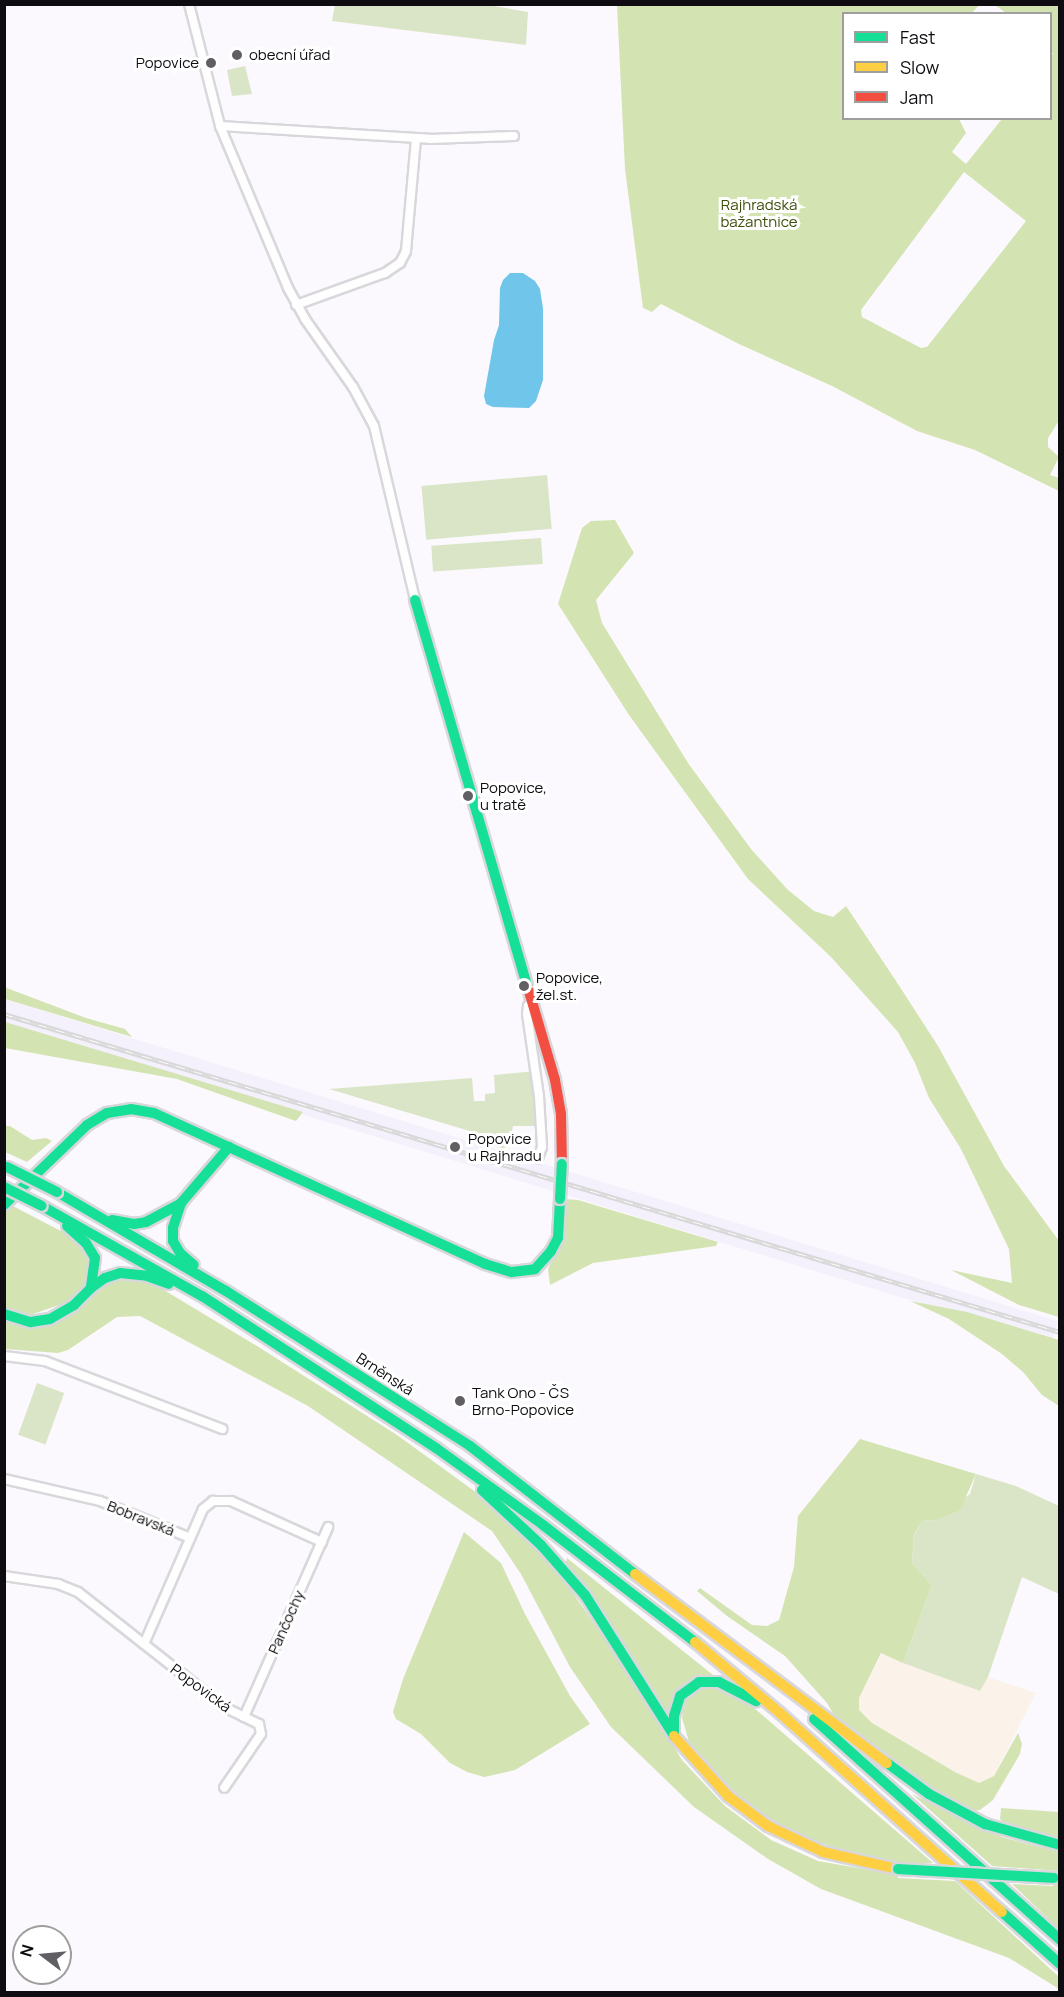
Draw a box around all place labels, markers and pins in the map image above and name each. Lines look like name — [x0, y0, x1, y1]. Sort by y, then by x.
place label: obecní úřad — [249, 46, 330, 64]
marker: obecní úřad — [230, 48, 244, 62]
place label: Popovice — [136, 54, 199, 72]
marker: Popovice — [204, 56, 218, 70]
place label: Popovice, u tratě — [480, 778, 547, 813]
marker: Popovice, u tratě — [461, 789, 475, 803]
place label: Popovice, žel.st. — [536, 968, 603, 1003]
marker: Popovice, žel.st. — [517, 979, 531, 993]
place label: Popovice u Rajhradu — [468, 1129, 542, 1164]
marker: Popovice u Rajhradu — [446, 1138, 464, 1156]
place label: Tank Ono - ČS Brno-Popovice — [472, 1383, 574, 1418]
marker: Tank Ono - ČS Brno-Popovice — [453, 1394, 467, 1408]

